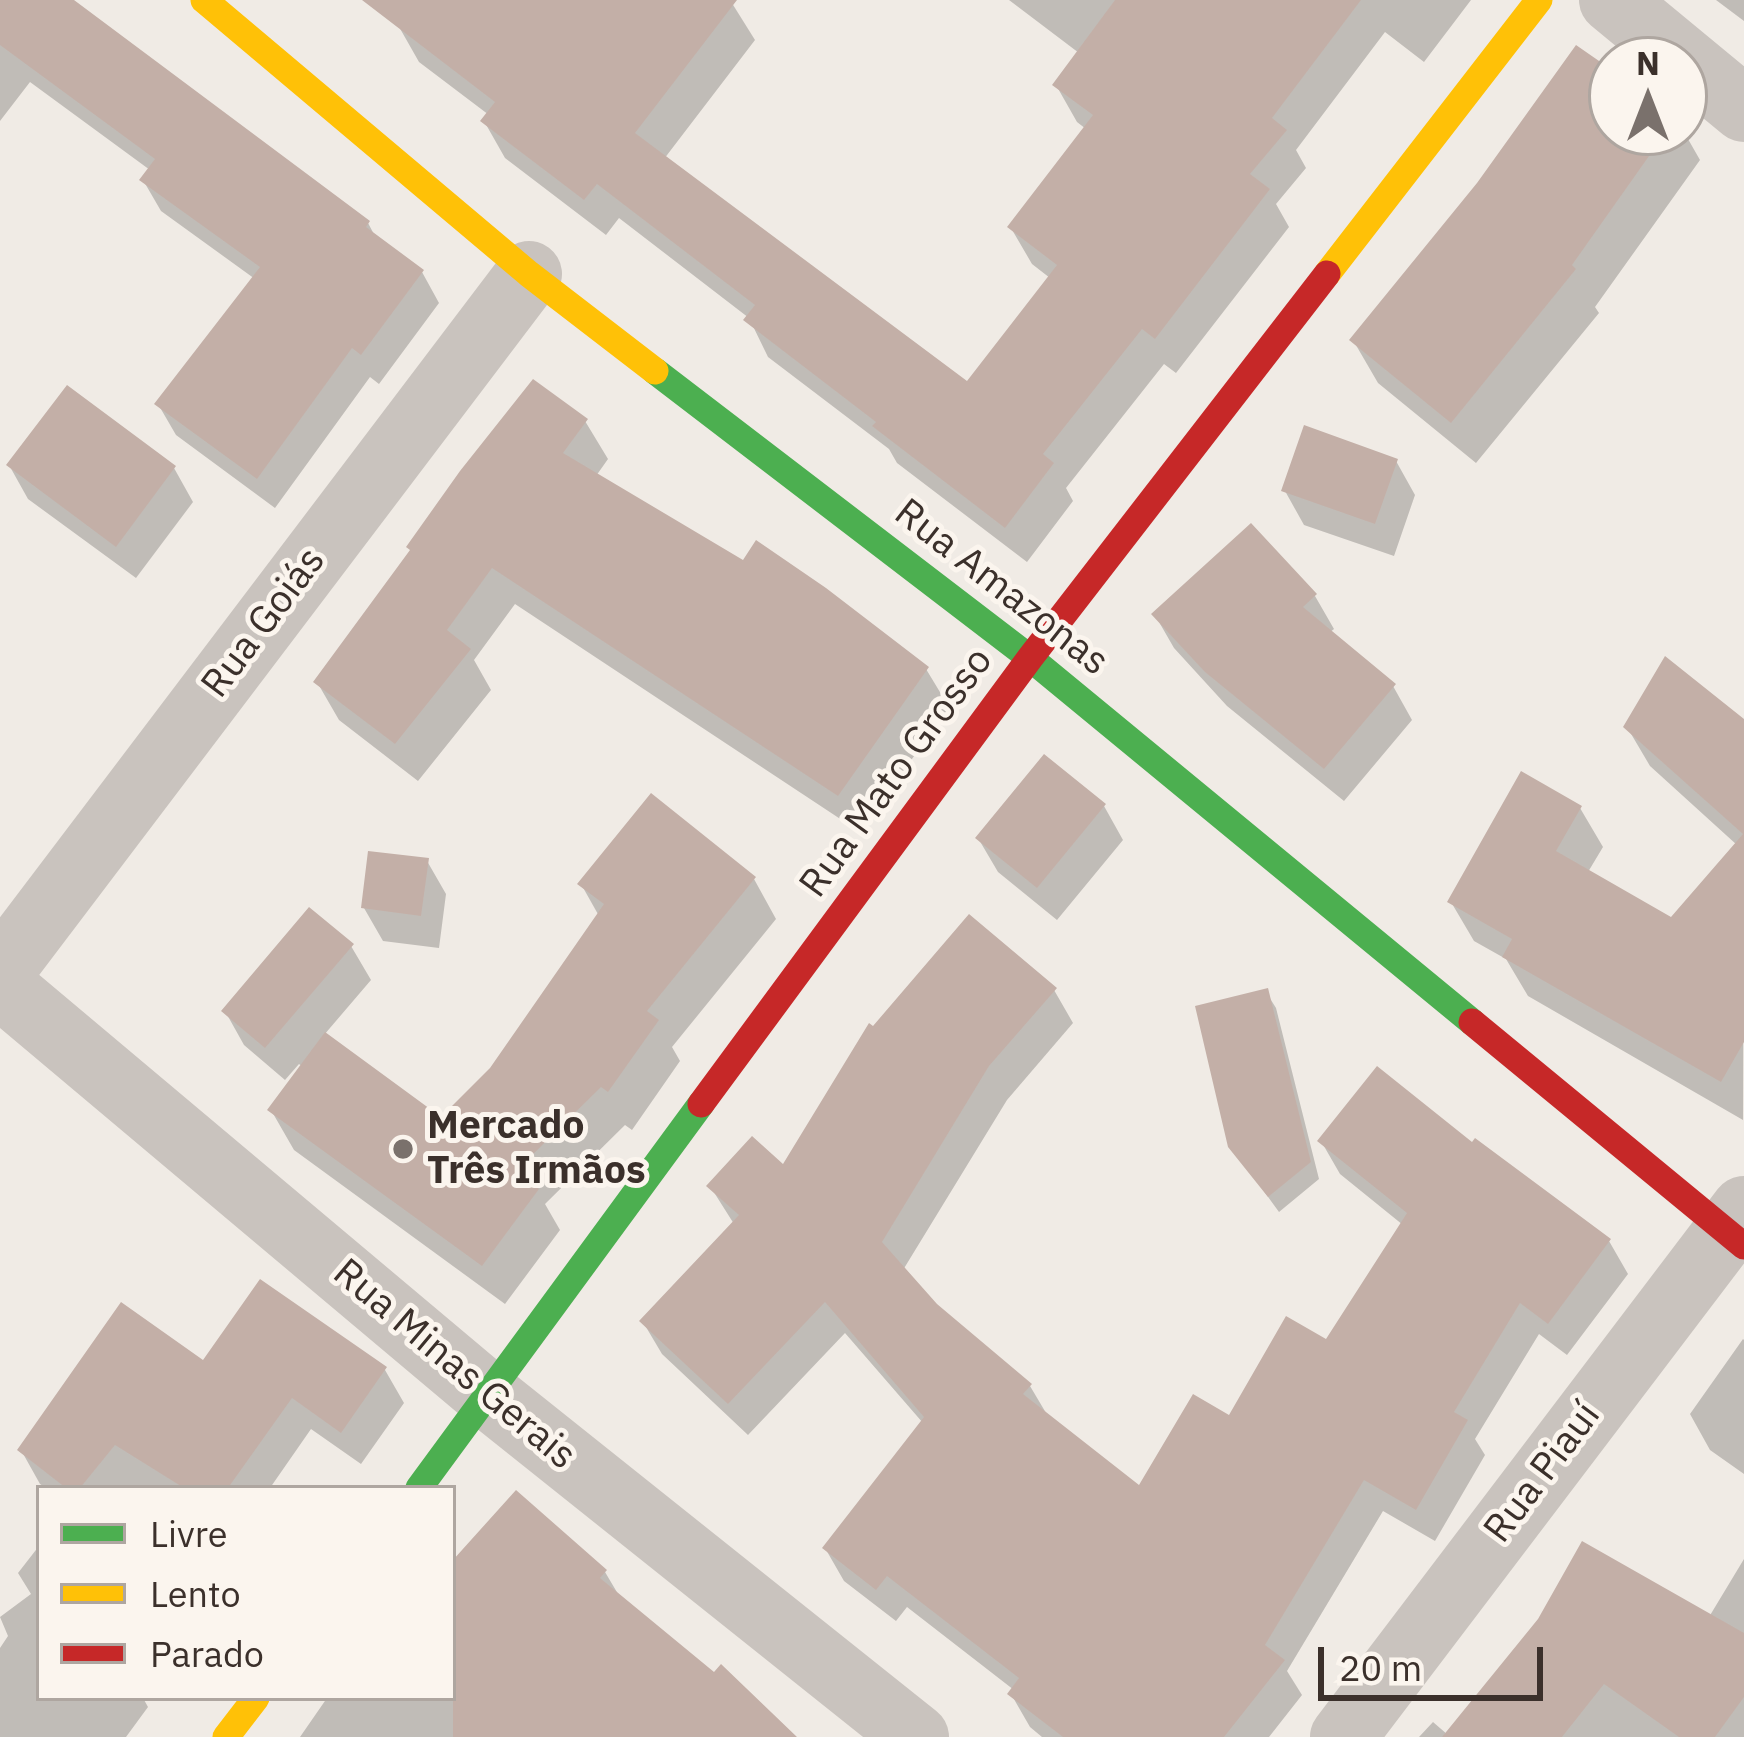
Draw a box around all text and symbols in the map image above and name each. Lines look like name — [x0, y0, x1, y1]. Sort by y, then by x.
north arrow — [1588, 36, 1708, 156]
text: N — [1636, 41, 1660, 84]
street label: Rua Amazonas — [885, 490, 1117, 686]
street label: Rua Goiás — [192, 539, 336, 707]
street label: Rua Mato Grosso — [791, 639, 1003, 907]
place label: Mercado Três Irmãos — [427, 1104, 646, 1195]
marker: Mercado Três Irmãos — [390, 1136, 416, 1162]
street label: Rua Minas Gerais — [323, 1250, 585, 1480]
street label: Rua Piauí — [1475, 1394, 1611, 1552]
legend — [36, 1485, 456, 1701]
text: Livre — [150, 1510, 228, 1557]
text: Lento — [150, 1570, 241, 1617]
scale bar — [1324, 1623, 1549, 1697]
text: Parado — [150, 1630, 264, 1677]
text: 20 m — [1339, 1644, 1422, 1691]

